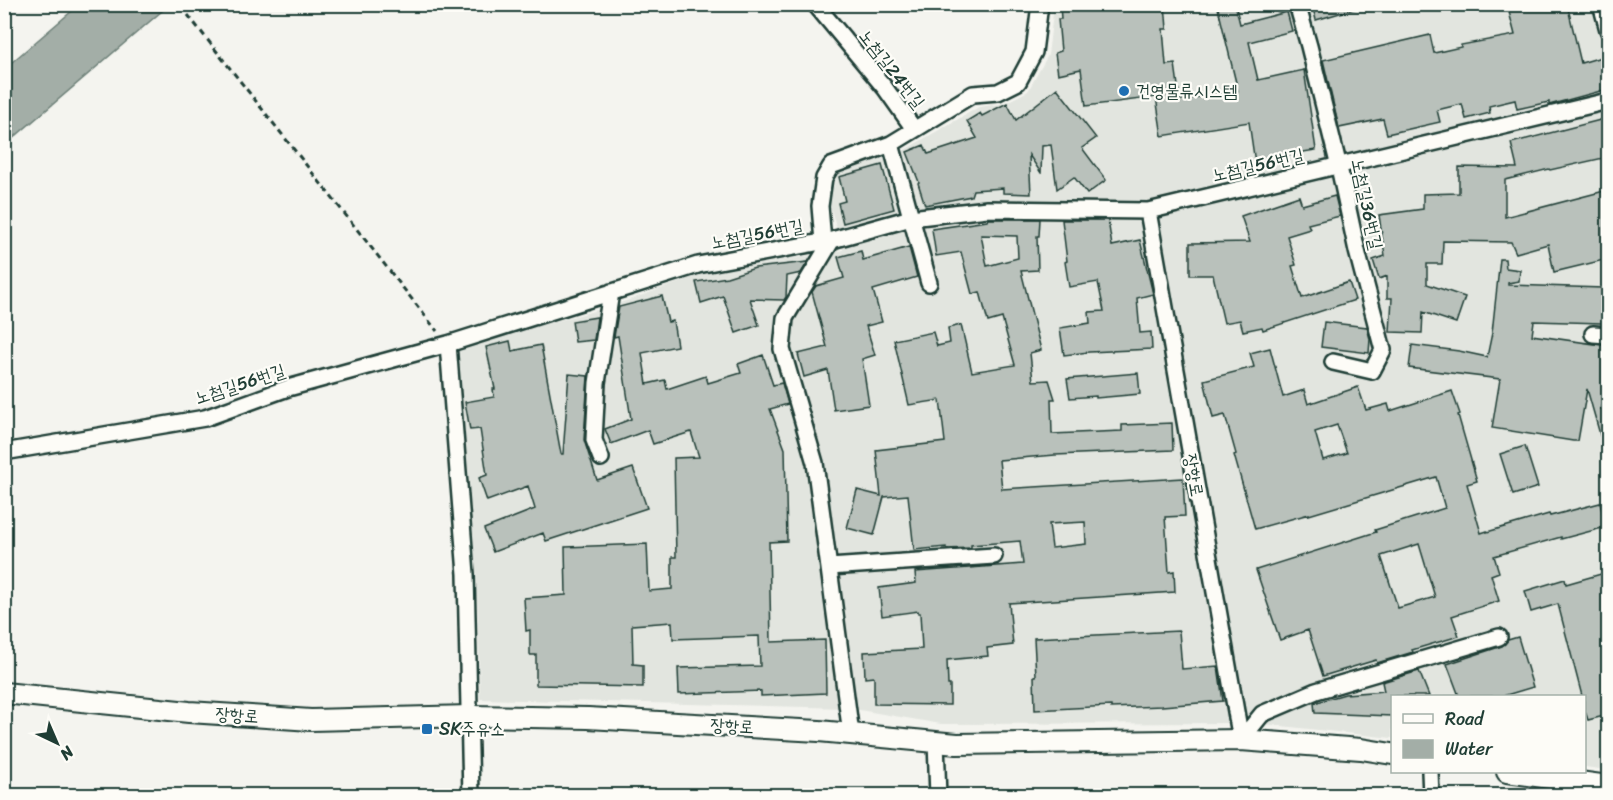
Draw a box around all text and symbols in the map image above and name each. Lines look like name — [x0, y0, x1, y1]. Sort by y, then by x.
street label: 노첨길24번길 — [850, 22, 934, 116]
place label: 건영물류시스템 — [1136, 75, 1237, 107]
marker: 건영물류시스템 — [1117, 84, 1131, 98]
street label: 노첨길56번길 — [1209, 139, 1308, 191]
street label: 노첨길36번길 — [1342, 155, 1392, 253]
street label: 노첨길56번길 — [708, 209, 807, 259]
street label: 노첨길56번길 — [191, 354, 290, 414]
street label: 장항로 — [1174, 451, 1214, 499]
legend — [1391, 695, 1586, 773]
street label: 장항로 — [214, 698, 260, 732]
text: Road — [1445, 703, 1485, 735]
street label: 장항로 — [709, 709, 755, 743]
north arrow — [27, 713, 87, 773]
place label: SK주유소 — [439, 713, 505, 745]
marker: SK주유소 — [420, 722, 434, 736]
text: Water — [1445, 733, 1494, 765]
text: N — [52, 738, 82, 768]

